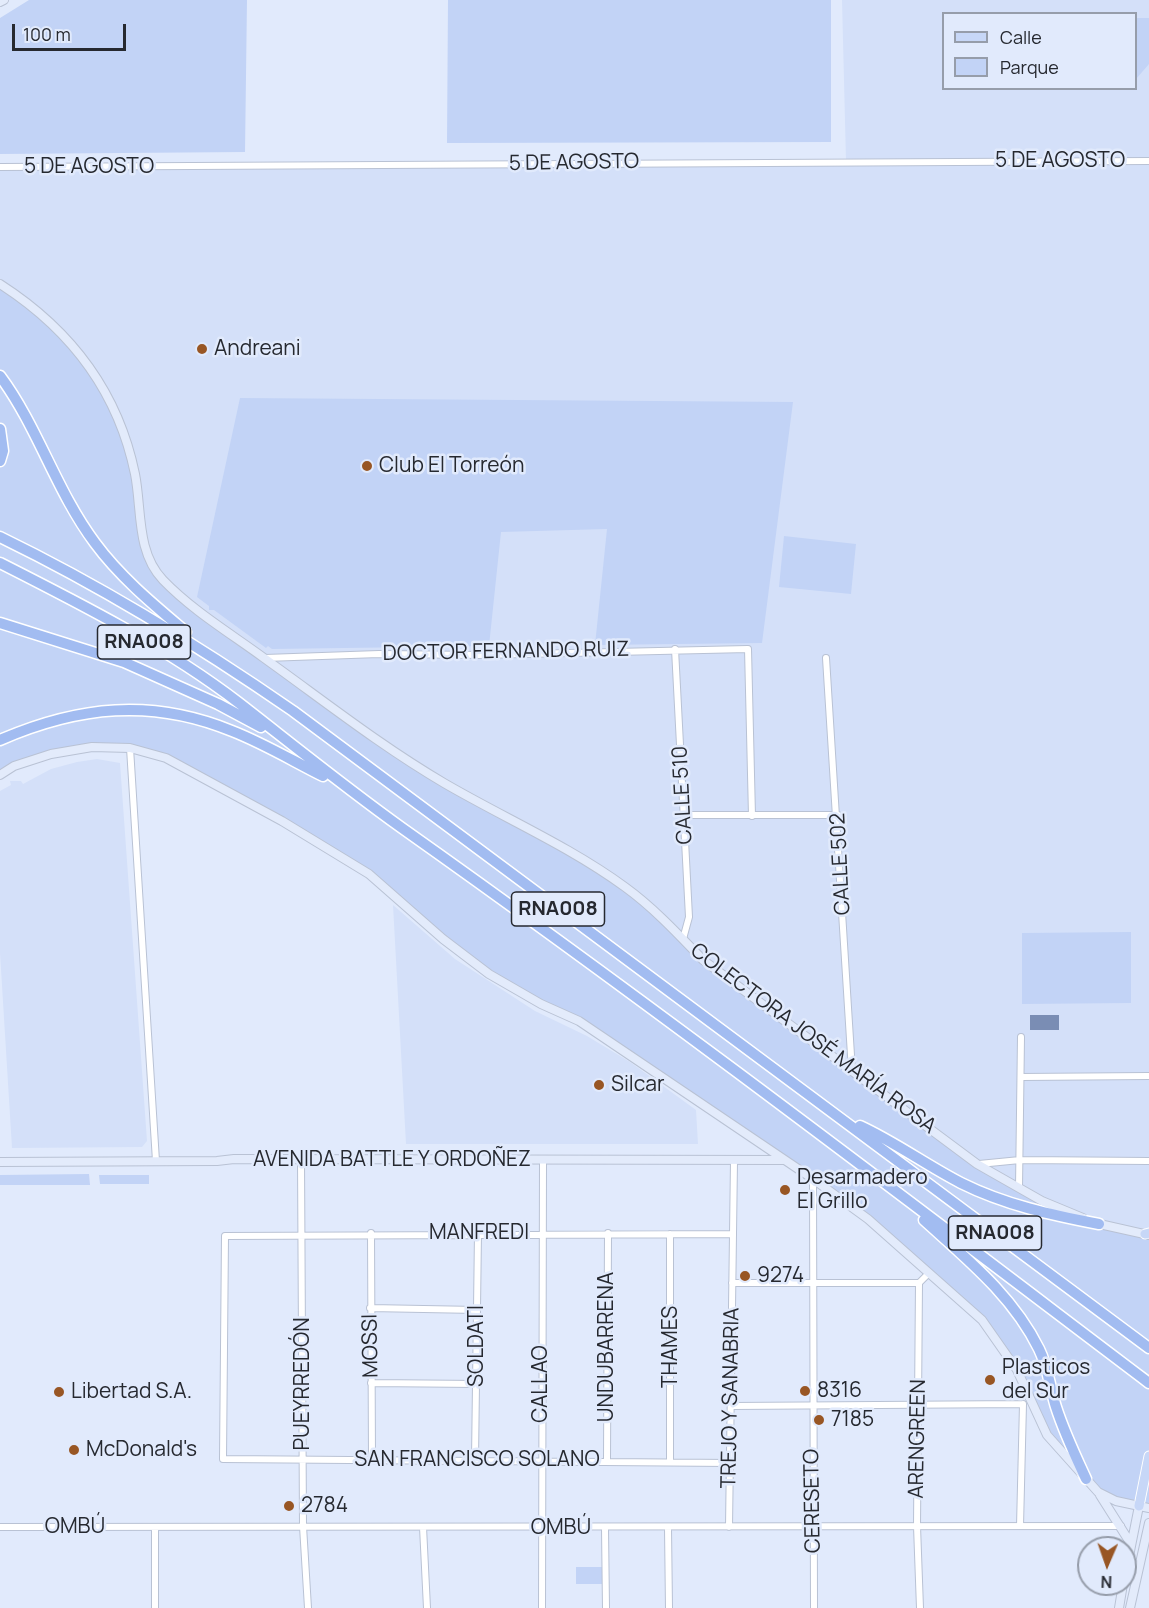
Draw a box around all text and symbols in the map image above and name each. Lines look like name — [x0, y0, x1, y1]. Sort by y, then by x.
scale bar — [15, 12, 129, 50]
legend — [942, 12, 1137, 90]
text: 100 m — [23, 22, 71, 46]
text: Calle — [1000, 25, 1042, 49]
text: Parque — [1000, 55, 1059, 79]
street label: 5 DE AGOSTO — [995, 148, 1125, 174]
street label: 5 DE AGOSTO — [509, 149, 639, 177]
street label: 5 DE AGOSTO — [24, 154, 154, 180]
place label: Andreani — [214, 336, 301, 362]
marker: Andreani — [195, 342, 209, 356]
place label: Club El Torreón — [379, 453, 524, 479]
marker: Club El Torreón — [360, 459, 374, 473]
road number: RNA008 — [98, 625, 190, 659]
street label: DOCTOR FERNANDO RUIZ — [383, 637, 629, 667]
street label: CALLE 510 — [668, 745, 698, 845]
street label: CALLE 502 — [826, 812, 856, 916]
road number: RNA008 — [512, 892, 604, 926]
street label: COLECTORA JOSÉ MARÍA ROSA — [685, 938, 941, 1140]
place label: Silcar — [611, 1072, 665, 1098]
marker: Silcar — [592, 1078, 606, 1092]
street label: AVENIDA BATTLE Y ORDOÑEZ — [253, 1147, 531, 1173]
place label: Desarmadero El Grillo — [797, 1165, 928, 1215]
marker: Desarmadero El Grillo — [778, 1183, 792, 1197]
road number: RNA008 — [948, 1216, 1042, 1250]
street label: MANFREDI — [429, 1220, 529, 1246]
place label: 9274 — [757, 1263, 804, 1289]
marker: 9274 — [738, 1269, 752, 1283]
street label: UNDUBARRENA — [594, 1272, 620, 1422]
street label: SOLDATI — [464, 1305, 490, 1387]
street label: THAMES — [658, 1306, 684, 1388]
street label: TREJO Y SANABRIA — [717, 1307, 745, 1489]
street label: MOSSI — [358, 1314, 384, 1378]
street label: PUEYRREDÓN — [290, 1317, 316, 1451]
street label: CALLAO — [528, 1345, 554, 1423]
place label: Plasticos del Sur — [1002, 1355, 1090, 1405]
marker: Plasticos del Sur — [983, 1373, 997, 1387]
place label: 8316 — [817, 1378, 862, 1404]
place label: Libertad S.A. — [71, 1379, 192, 1405]
street label: ARENGREEN — [904, 1379, 932, 1499]
marker: 8316 — [798, 1384, 812, 1398]
marker: Libertad S.A. — [52, 1385, 66, 1399]
place label: 7185 — [831, 1407, 874, 1433]
marker: 7185 — [812, 1413, 826, 1427]
place label: McDonald's — [86, 1437, 197, 1463]
marker: McDonald's — [67, 1443, 81, 1457]
street label: SAN FRANCISCO SOLANO — [354, 1447, 600, 1473]
street label: CERESETO — [799, 1449, 827, 1553]
place label: 2784 — [301, 1493, 348, 1519]
marker: 2784 — [282, 1499, 296, 1513]
street label: OMBÚ — [45, 1514, 105, 1540]
street label: OMBÚ — [531, 1515, 591, 1541]
north arrow — [1077, 1536, 1137, 1596]
text: N — [1100, 1571, 1113, 1593]

